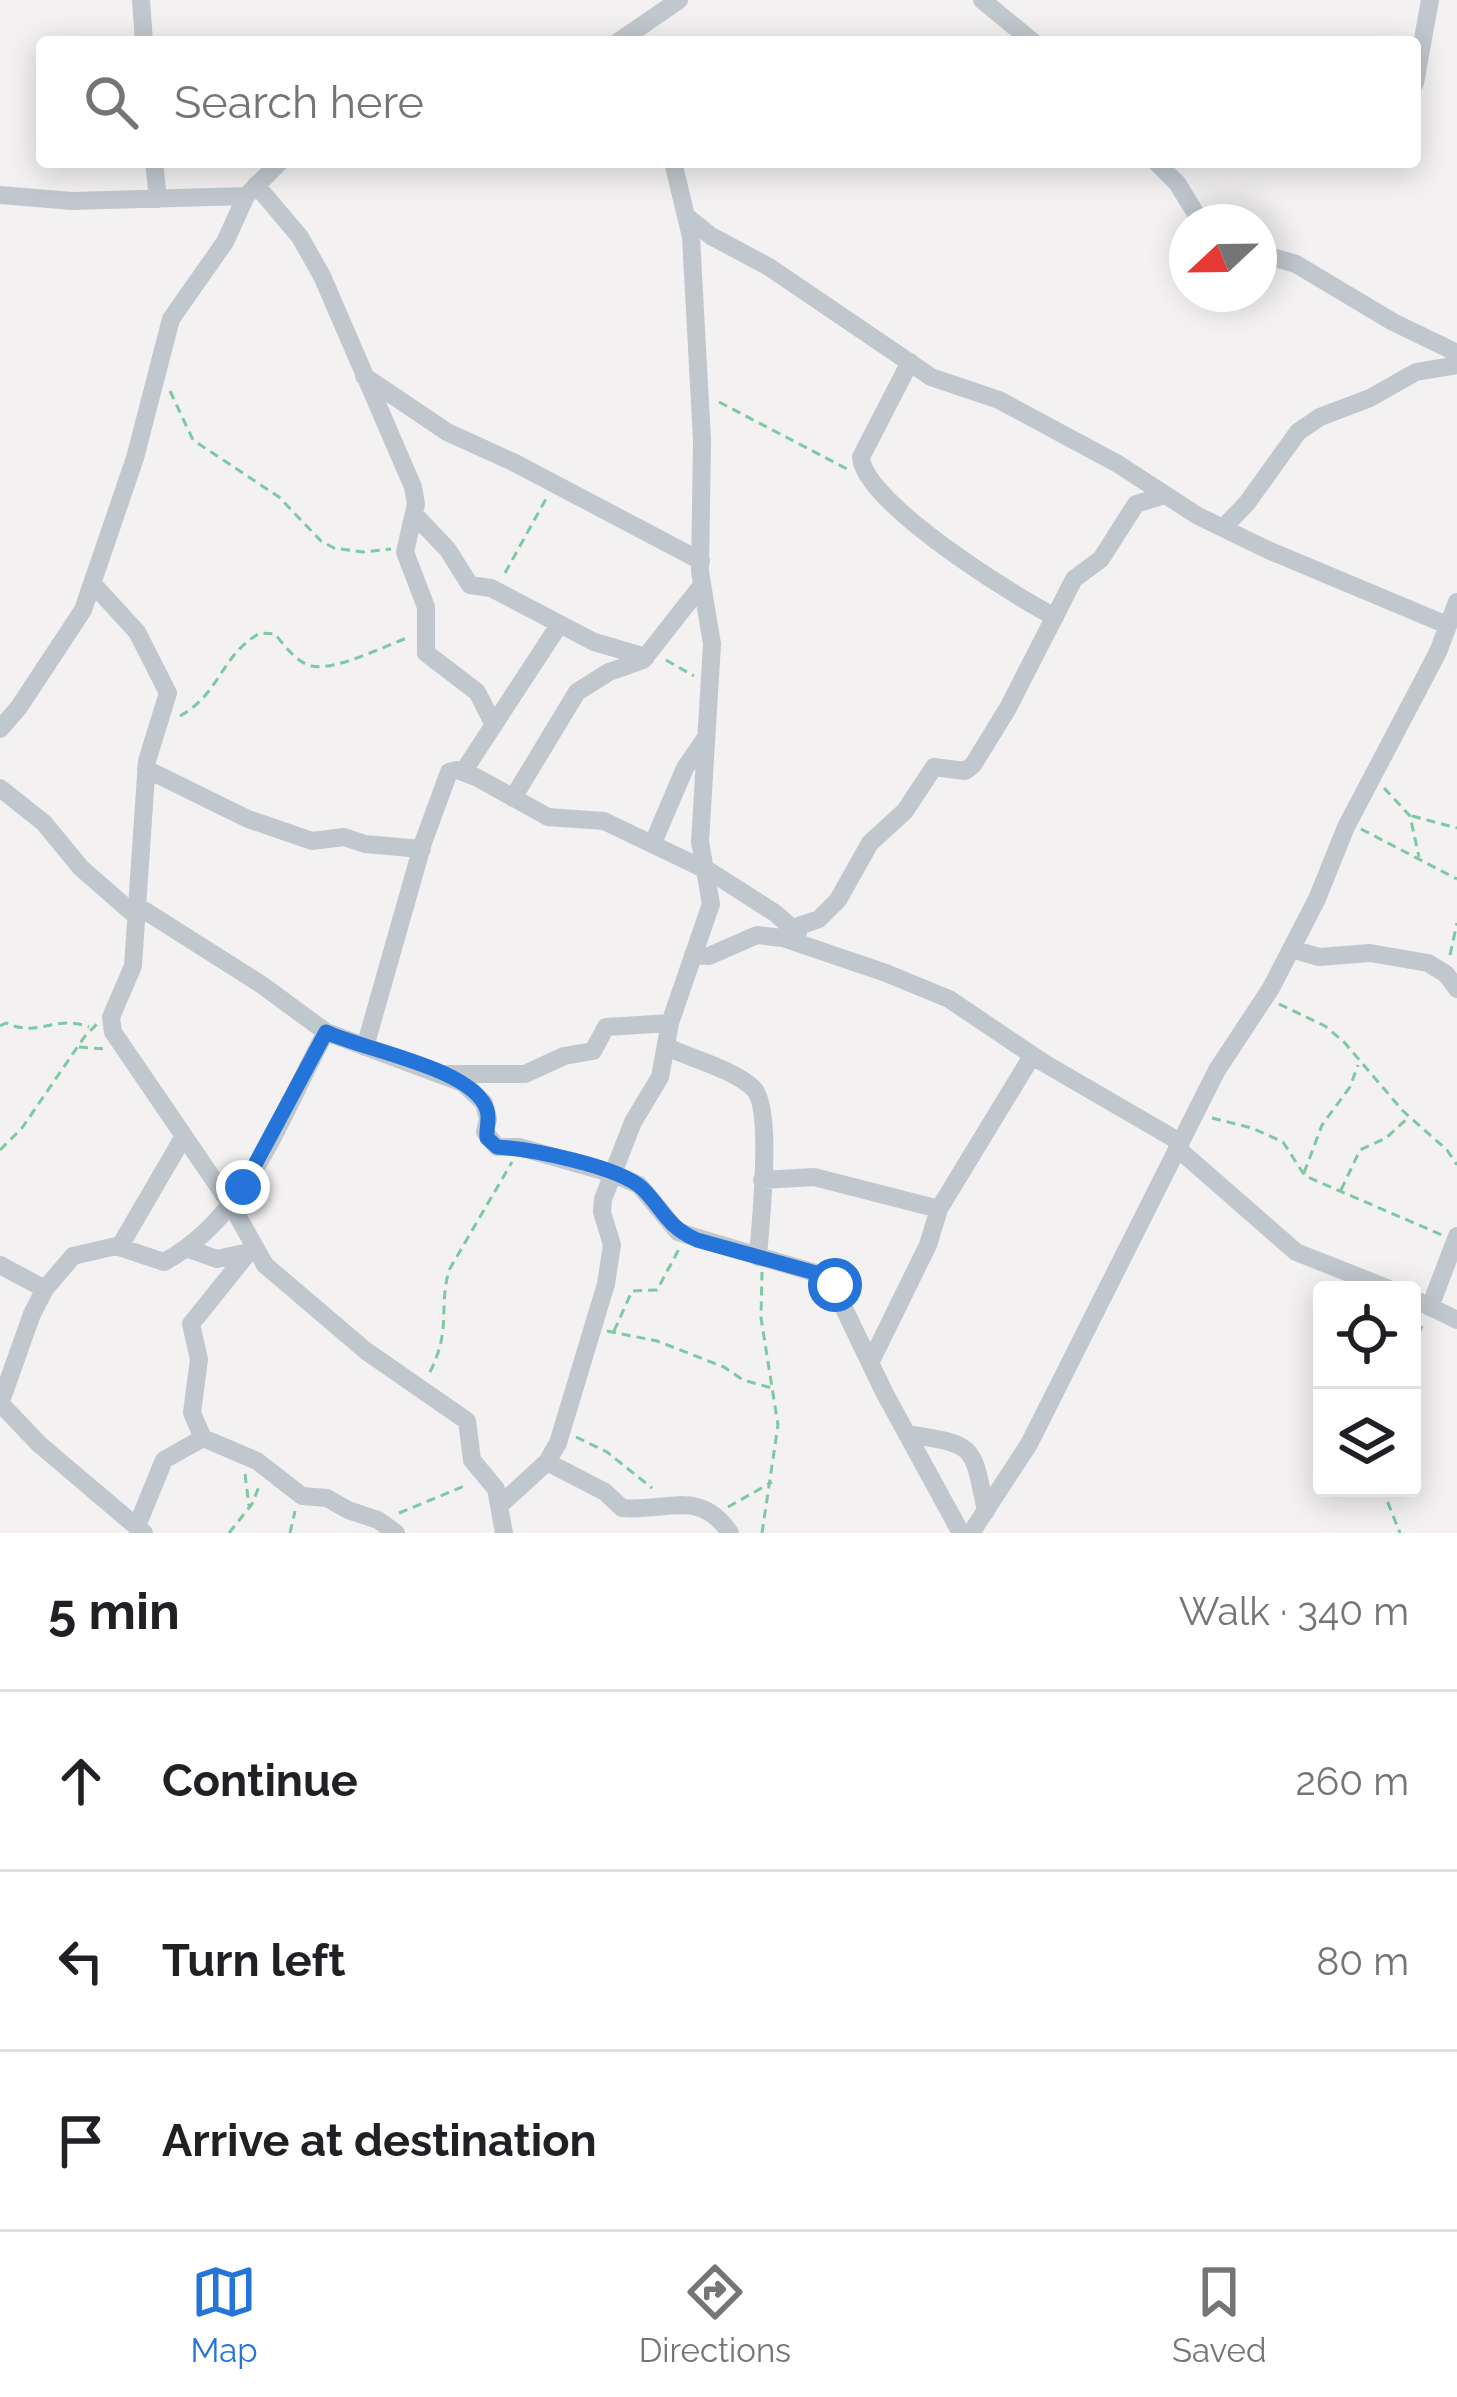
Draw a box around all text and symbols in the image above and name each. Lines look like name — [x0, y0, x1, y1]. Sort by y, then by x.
search box — [36, 36, 1421, 168]
icon: search — [78, 69, 144, 135]
text: Search here — [174, 76, 424, 129]
north arrow — [1169, 204, 1277, 312]
route end — [216, 1160, 270, 1214]
route start — [808, 1258, 862, 1312]
map controls — [1313, 1281, 1421, 1497]
button: locate — [1313, 1281, 1421, 1389]
button: layers — [1313, 1389, 1421, 1497]
text: 5 min — [48, 1581, 180, 1641]
text: Walk · 340 m — [1179, 1588, 1409, 1634]
icon: ahead — [48, 1748, 114, 1814]
text: Continue — [162, 1754, 358, 1807]
text: 260 m — [1296, 1758, 1409, 1804]
icon: left — [48, 1928, 114, 1994]
text: Turn left — [162, 1934, 345, 1987]
text: 80 m — [1316, 1938, 1409, 1984]
icon: arrive — [48, 2108, 114, 2174]
text: Arrive at destination — [162, 2114, 597, 2167]
tab: Map — [191, 2259, 258, 2370]
tab: Directions — [639, 2259, 791, 2370]
tab: Saved — [1172, 2259, 1266, 2370]

